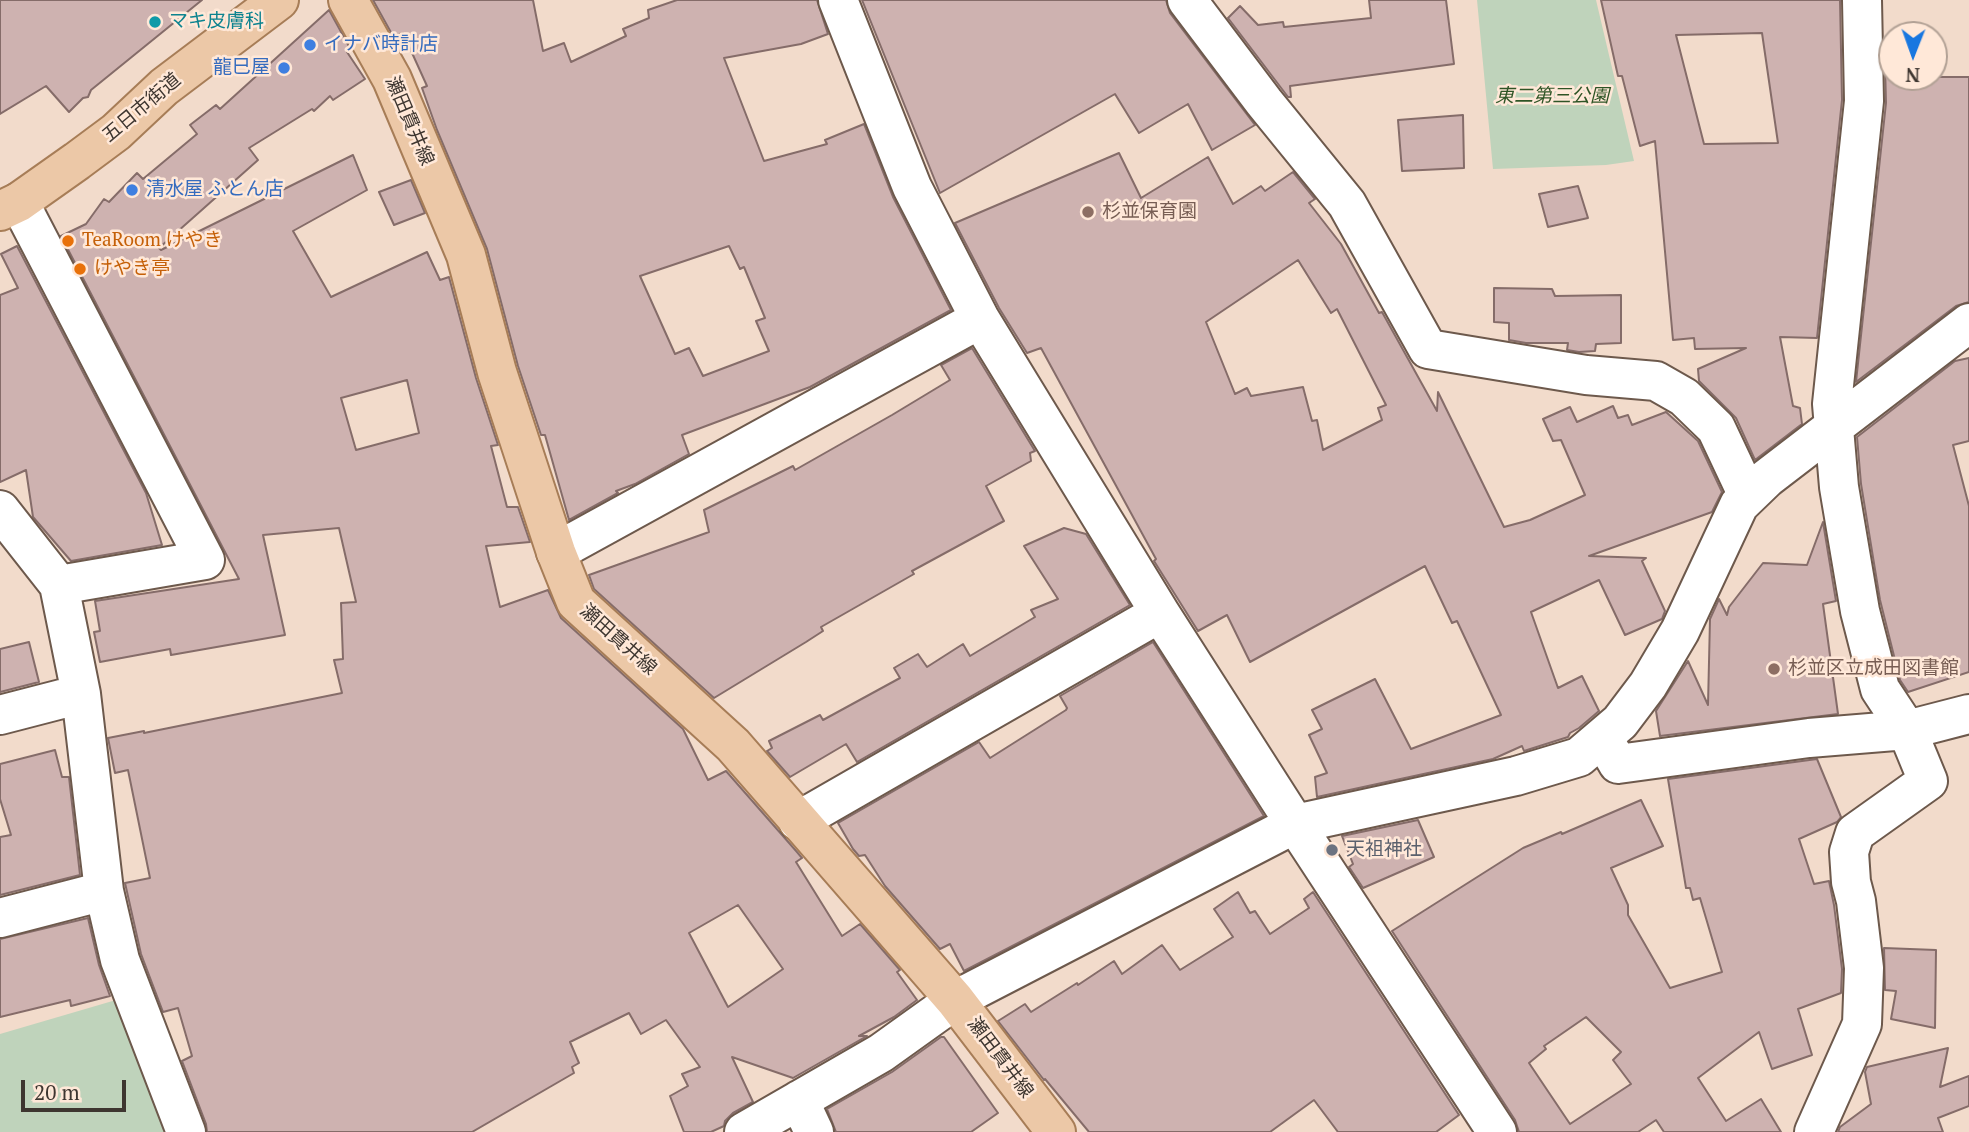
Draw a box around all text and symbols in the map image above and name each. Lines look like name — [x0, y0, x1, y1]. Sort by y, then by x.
place label: マキ皮膚科 — [169, 11, 264, 33]
marker: マキ皮膚科 — [147, 14, 163, 30]
north arrow — [1878, 21, 1948, 91]
place label: イナバ時計店 — [324, 34, 438, 56]
marker: イナバ時計店 — [302, 37, 318, 53]
place label: 龍巳屋 — [213, 57, 270, 79]
marker: 龍巳屋 — [276, 60, 292, 76]
text: N — [1905, 63, 1920, 88]
street label: 五日市街道 — [98, 69, 186, 147]
street label: 瀬田貫井線 — [380, 73, 438, 169]
park label: 東二第三公園 — [1495, 86, 1609, 108]
place label: 清水屋 ふとん店 — [146, 179, 284, 201]
marker: 清水屋 ふとん店 — [124, 182, 140, 198]
place label: 杉並保育園 — [1102, 201, 1197, 223]
marker: 杉並保育園 — [1080, 204, 1096, 220]
place label: TeaRoom けやき — [82, 230, 222, 252]
marker: TeaRoom けやき — [60, 233, 76, 249]
place label: けやき亭 — [94, 258, 170, 280]
marker: けやき亭 — [72, 261, 88, 277]
street label: 瀬田貫井線 — [575, 600, 661, 680]
place label: 杉並区立成田図書館 — [1788, 658, 1959, 680]
marker: 杉並区立成田図書館 — [1766, 661, 1782, 677]
place label: 天祖神社 — [1346, 839, 1422, 861]
marker: 天祖神社 — [1324, 842, 1340, 858]
street label: 瀬田貫井線 — [962, 1013, 1038, 1103]
scale bar — [24, 1066, 130, 1110]
text: 20 m — [34, 1078, 80, 1106]

